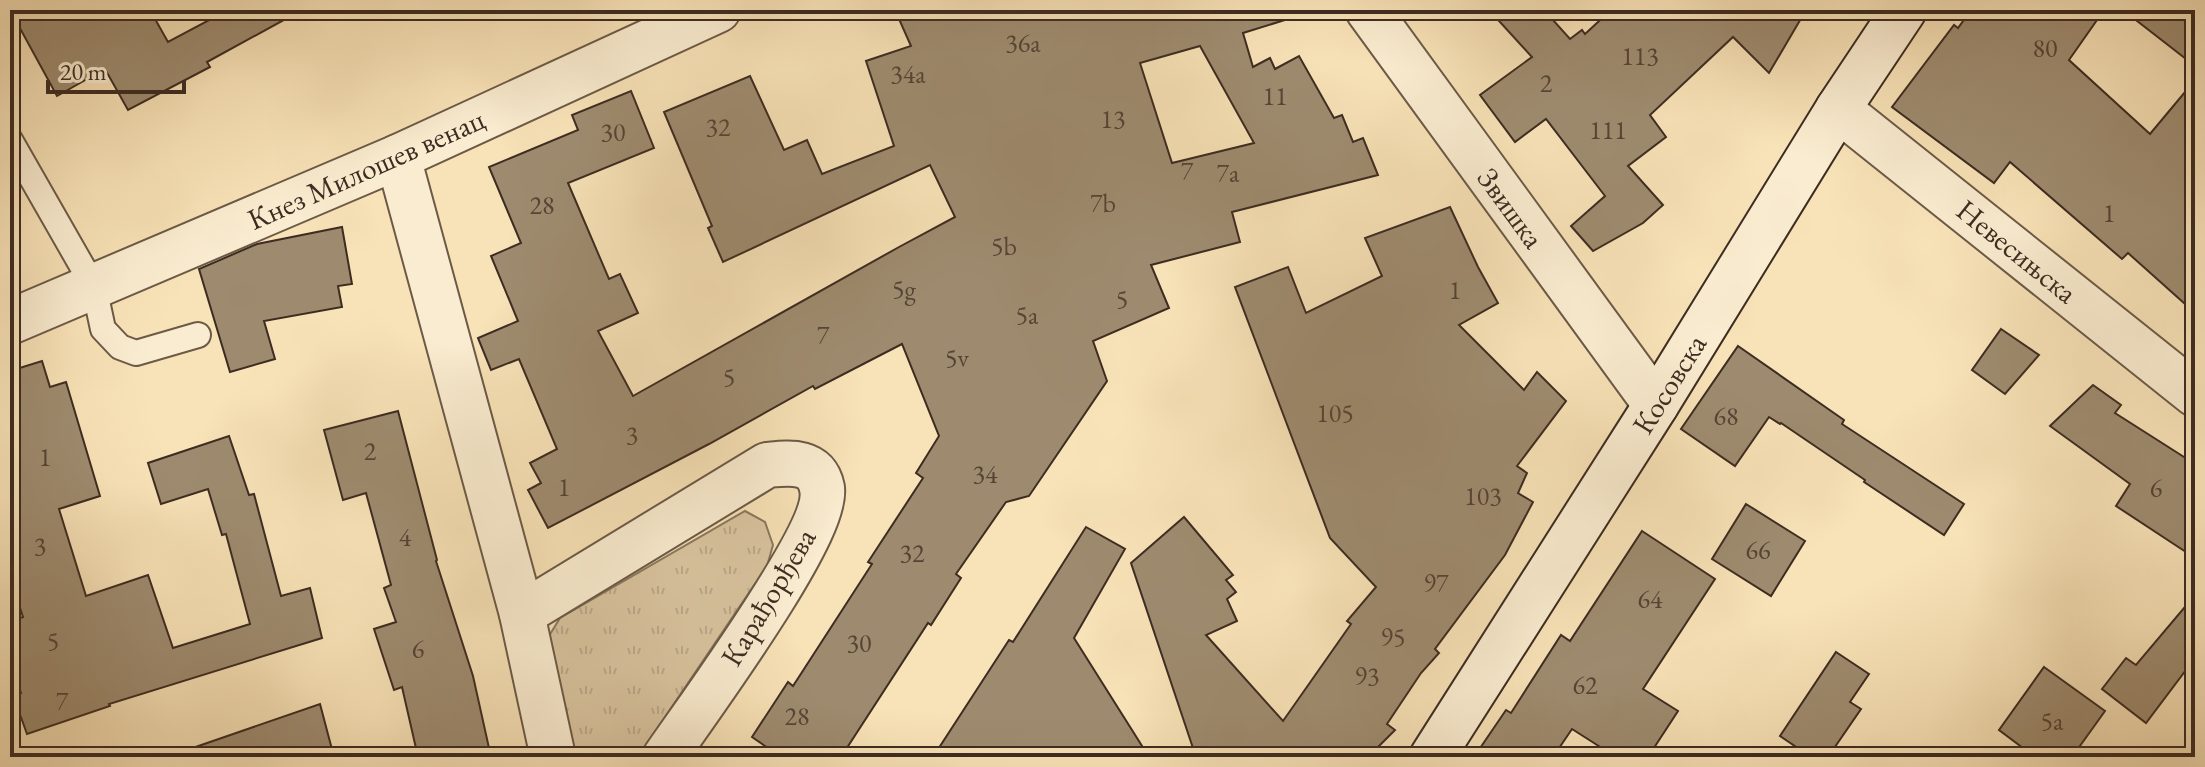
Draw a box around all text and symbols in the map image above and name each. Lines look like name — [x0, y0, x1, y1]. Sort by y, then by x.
house number: 36a — [1005, 26, 1041, 60]
house number: 80 — [2033, 31, 2057, 65]
house number: 113 — [1621, 39, 1659, 73]
scale bar — [48, 44, 184, 94]
text: 20 m — [60, 56, 107, 87]
house number: 34a — [890, 57, 926, 91]
house number: 2 — [1540, 66, 1553, 100]
house number: 11 — [1263, 79, 1287, 113]
street label: Кнез Милошев венац — [241, 99, 491, 239]
house number: 13 — [1101, 102, 1125, 136]
house number: 32 — [706, 110, 731, 144]
house number: 111 — [1589, 113, 1627, 147]
house number: 30 — [601, 115, 625, 149]
house number: 7 — [1181, 154, 1194, 188]
house number: 7a — [1217, 156, 1240, 190]
street label: Звишка — [1469, 160, 1553, 256]
house number: 7b — [1090, 186, 1116, 220]
house number: 28 — [530, 188, 554, 222]
street label: Невесињска — [1949, 190, 2086, 312]
house number: 1 — [2103, 196, 2115, 230]
house number: 5b — [991, 229, 1017, 263]
house number: 5g — [892, 272, 917, 306]
house number: 1 — [1449, 273, 1461, 307]
house number: 5 — [1116, 282, 1128, 316]
house number: 5a — [1016, 298, 1039, 332]
house number: 7 — [817, 318, 830, 352]
street label: Косовска — [1623, 327, 1715, 441]
house number: 5v — [945, 341, 970, 375]
house number: 5 — [723, 360, 735, 394]
house number: 105 — [1316, 396, 1354, 430]
house number: 68 — [1714, 399, 1738, 433]
house number: 3 — [626, 418, 638, 452]
house number: 2 — [364, 434, 377, 468]
house number: 1 — [39, 440, 51, 474]
house number: 34 — [973, 457, 998, 491]
house number: 1 — [558, 470, 570, 504]
house number: 6 — [2150, 471, 2162, 505]
house number: 103 — [1464, 479, 1502, 513]
house number: 4 — [399, 520, 412, 554]
street label: Карађорђева — [712, 521, 824, 673]
house number: 3 — [34, 529, 46, 563]
house number: 66 — [1746, 533, 1770, 567]
house number: 32 — [900, 536, 925, 570]
house number: 97 — [1424, 566, 1449, 600]
house number: 64 — [1638, 582, 1663, 616]
house number: 95 — [1381, 620, 1405, 654]
house number: 5 — [47, 624, 59, 658]
house number: 30 — [847, 626, 871, 660]
house number: 6 — [412, 632, 424, 666]
house number: 93 — [1355, 659, 1379, 693]
house number: 62 — [1573, 668, 1598, 702]
house number: 7 — [56, 684, 69, 718]
house number: 28 — [785, 699, 809, 733]
house number: 5a — [2041, 704, 2064, 738]

